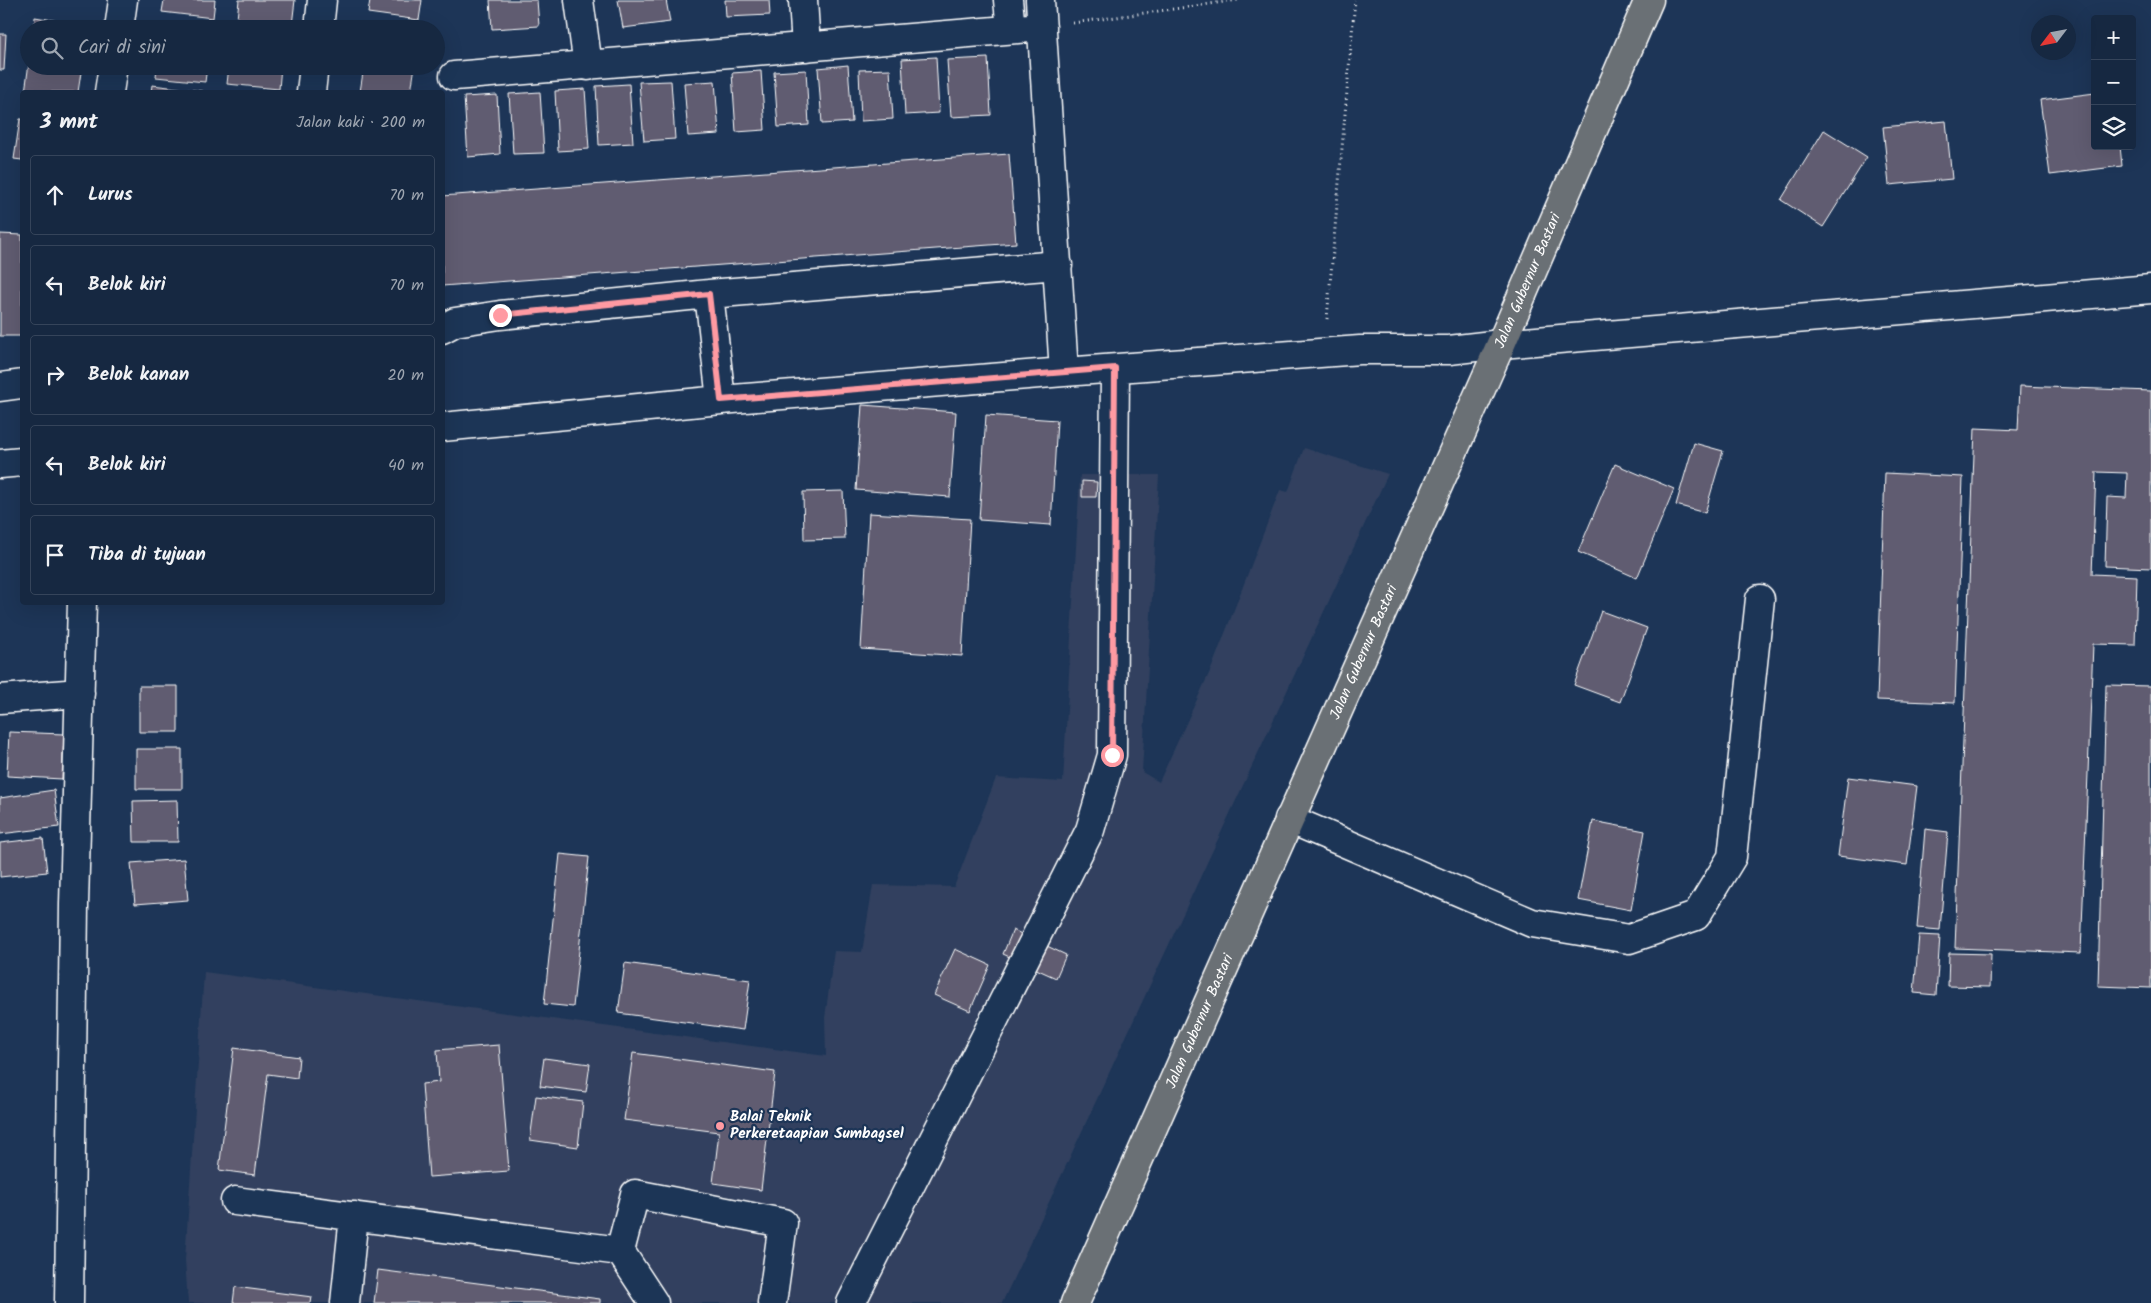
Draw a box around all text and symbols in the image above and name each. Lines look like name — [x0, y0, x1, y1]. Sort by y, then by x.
north arrow — [2031, 15, 2076, 60]
map controls — [2091, 15, 2136, 150]
button: + — [2091, 15, 2136, 60]
search box — [20, 20, 445, 75]
text: Cari di sini — [78, 33, 166, 63]
icon: search — [38, 34, 66, 62]
button: − — [2091, 60, 2136, 105]
button: layers — [2091, 105, 2136, 150]
text: 3 mnt — [40, 106, 98, 139]
text: Jalan kaki · 200 m — [296, 110, 425, 135]
text: Lurus — [88, 180, 133, 210]
icon: ahead — [41, 181, 69, 209]
text: 70 m — [389, 183, 424, 208]
street label: Jalan Gubernur Bastari — [1488, 208, 1568, 353]
text: Belok kiri — [88, 270, 166, 300]
icon: left — [41, 271, 69, 299]
text: 70 m — [389, 273, 424, 298]
route end — [489, 304, 512, 327]
text: Belok kanan — [88, 360, 189, 390]
icon: right — [41, 361, 69, 389]
text: 20 m — [388, 363, 424, 388]
text: Belok kiri — [88, 450, 166, 480]
icon: left — [41, 451, 69, 479]
text: 40 m — [388, 453, 424, 478]
text: Tiba di tujuan — [88, 540, 206, 570]
icon: arrive — [41, 541, 69, 569]
street label: Jalan Gubernur Bastari — [1324, 580, 1405, 724]
route start — [1101, 744, 1124, 767]
street label: Jalan Gubernur Bastari — [1160, 949, 1241, 1093]
place label: Balai Teknik Perkeretaapian Sumbagsel — [730, 1105, 904, 1146]
marker: Balai Teknik Perkeretaapian Sumbagsel — [714, 1120, 726, 1132]

